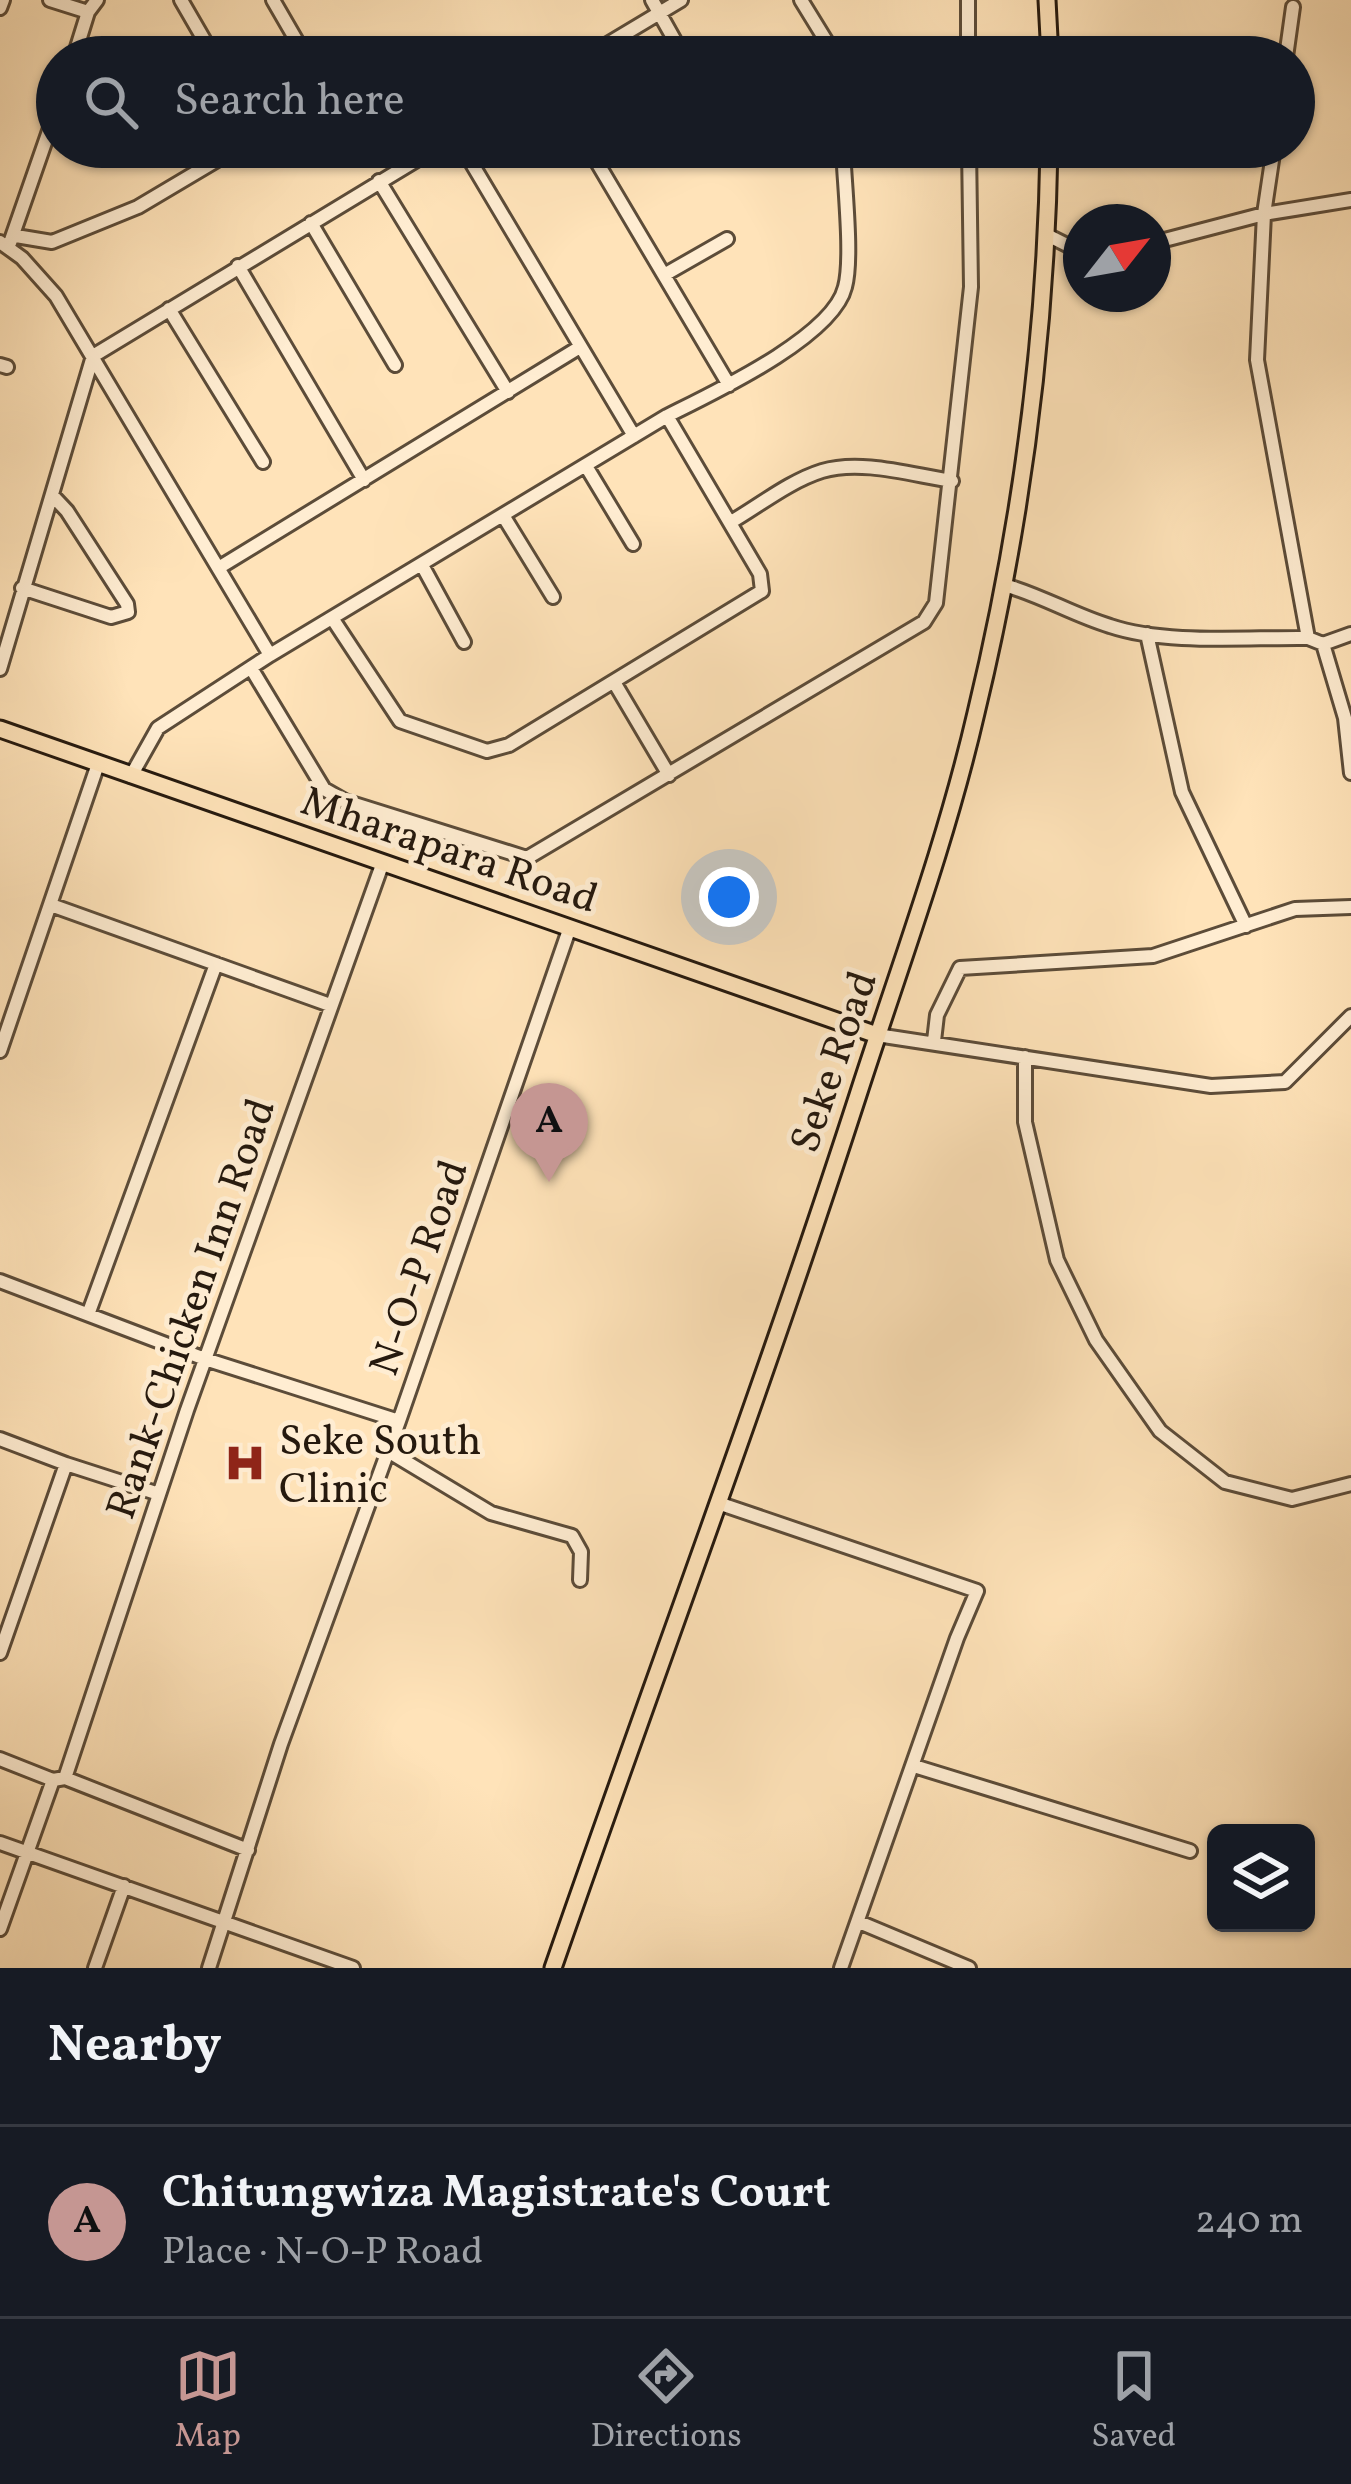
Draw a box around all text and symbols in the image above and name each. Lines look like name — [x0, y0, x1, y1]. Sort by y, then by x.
search box — [36, 36, 1315, 168]
icon: search — [78, 69, 144, 135]
text: Search here — [174, 71, 405, 134]
north arrow — [1063, 204, 1171, 312]
street label: Mharapara Road — [292, 774, 605, 931]
your location — [699, 867, 759, 927]
street label: Seke Road — [778, 964, 895, 1161]
pin: A — [510, 1083, 588, 1182]
street label: Rank-Chicken Inn Road — [94, 1091, 293, 1528]
street label: N-O-P Road — [357, 1153, 486, 1384]
place label: Seke South Clinic — [279, 1414, 482, 1521]
hospital icon: Seke South Clinic — [222, 1440, 268, 1486]
map controls — [1207, 1824, 1315, 1932]
button: layers — [1207, 1824, 1315, 1932]
text: Nearby — [48, 2011, 222, 2082]
text: Chitungwiza Magistrate's Court — [162, 2163, 830, 2226]
text: A — [73, 2195, 101, 2249]
text: 240 m — [1195, 2195, 1303, 2249]
text: Place · N-O-P Road — [162, 2226, 483, 2280]
tab: Map — [175, 2343, 241, 2461]
tab: Directions — [590, 2343, 742, 2461]
tab: Saved — [1091, 2343, 1176, 2461]

